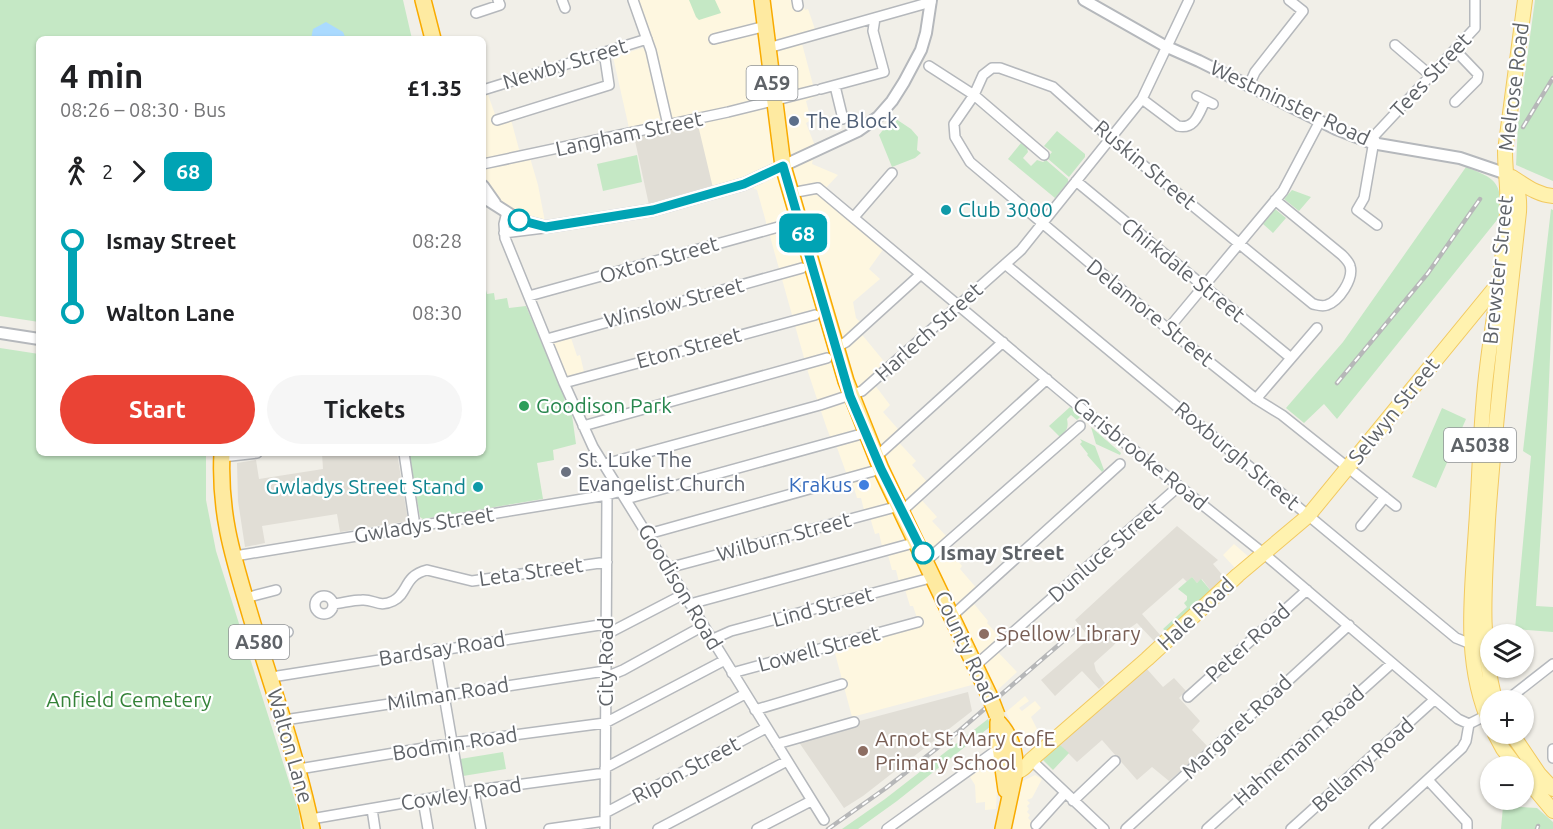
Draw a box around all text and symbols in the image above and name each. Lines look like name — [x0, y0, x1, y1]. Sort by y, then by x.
street label: Melrose Road — [1493, 21, 1533, 153]
street label: Tees Street — [1385, 27, 1475, 121]
street label: Newby Street — [500, 33, 630, 93]
street label: Westminster Road — [1207, 55, 1374, 150]
text: 4 min — [60, 57, 143, 94]
road number: A59 — [746, 66, 798, 100]
text: £1.35 — [407, 75, 462, 100]
text: 08:26 – 08:30 · Bus — [60, 98, 226, 121]
street label: Langham Street — [553, 106, 705, 160]
place label: The Block — [806, 108, 898, 132]
marker: The Block — [787, 114, 801, 128]
street label: Ruskin Street — [1090, 115, 1201, 214]
icon: walk — [60, 155, 93, 188]
icon: forward — [122, 155, 155, 188]
text: 68 — [176, 159, 200, 183]
text: 2 — [102, 160, 113, 183]
street label: Brewster Street — [1477, 194, 1517, 345]
place label: Club 3000 — [958, 197, 1053, 221]
marker: Club 3000 — [939, 203, 953, 217]
unlabelled marker — [508, 209, 530, 231]
street label: Chirkdale Street — [1117, 212, 1250, 326]
line badge: 68 — [776, 214, 830, 252]
text: 68 — [791, 221, 815, 245]
text: Ismay Street — [106, 228, 236, 253]
text: 08:28 — [412, 229, 462, 252]
street label: Oxton Street — [596, 231, 721, 288]
street label: Delamore Street — [1082, 254, 1219, 371]
street label: Winslow Street — [601, 272, 746, 332]
street label: Harlech Street — [870, 277, 987, 386]
text: Walton Lane — [106, 300, 235, 325]
text: 08:30 — [412, 301, 462, 324]
street label: Eton Street — [634, 322, 744, 373]
street label: Selwyn Street — [1343, 352, 1444, 469]
button: Start — [60, 375, 255, 444]
button: Tickets — [267, 375, 462, 444]
street label: Carisbrooke Road — [1069, 392, 1213, 515]
place label: Goodison Park — [536, 393, 672, 417]
street label: Roxburgh Street — [1170, 396, 1305, 514]
marker: Goodison Park — [517, 399, 531, 413]
road number: A5038 — [1444, 428, 1516, 462]
place label: St. Luke The Evangelist Church — [578, 447, 746, 495]
marker: St. Luke The Evangelist Church — [559, 465, 573, 479]
place label: Krakus — [789, 472, 852, 496]
place label: Gwladys Street Stand — [265, 474, 466, 498]
marker: Krakus — [857, 478, 871, 492]
marker: Gwladys Street Stand — [471, 480, 485, 494]
street label: Dunluce Street — [1043, 496, 1165, 607]
street label: Gwladys Street — [352, 501, 496, 547]
street label: Wilburn Street — [714, 507, 854, 565]
street label: Goodison Road — [634, 519, 728, 654]
place label: Ismay Street — [940, 540, 1064, 564]
marker: Ismay Street — [912, 542, 934, 564]
street label: Leta Street — [477, 552, 584, 590]
street label: Hale Road — [1152, 572, 1239, 655]
street label: Lind Street — [770, 581, 876, 631]
street label: County Road — [931, 587, 1003, 706]
street label: Peter Road — [1200, 598, 1294, 686]
street label: City Road — [593, 617, 617, 707]
street label: Lowell Street — [755, 620, 882, 676]
place label: Spellow Library — [996, 621, 1141, 645]
map controls — [1480, 624, 1534, 810]
button: layers — [1480, 624, 1534, 678]
road number: A580 — [229, 625, 289, 659]
street label: Bardsay Road — [377, 626, 507, 670]
marker: Spellow Library — [977, 627, 991, 641]
street label: Margaret Road — [1177, 669, 1296, 783]
street label: Milman Road — [385, 672, 510, 714]
street label: Hahnemann Road — [1228, 680, 1368, 810]
street label: Walton Lane — [263, 686, 319, 806]
park label: Anfield Cemetery — [46, 687, 212, 711]
button: + — [1480, 690, 1534, 744]
street label: Bellamy Road — [1307, 712, 1418, 816]
street label: Bodmin Road — [391, 721, 519, 765]
place label: Arnot St Mary CofE Primary School — [875, 726, 1055, 774]
street label: Ripon Street — [628, 731, 743, 807]
marker: Arnot St Mary CofE Primary School — [856, 744, 870, 758]
button: − — [1480, 756, 1534, 810]
street label: Cowley Road — [399, 772, 523, 814]

